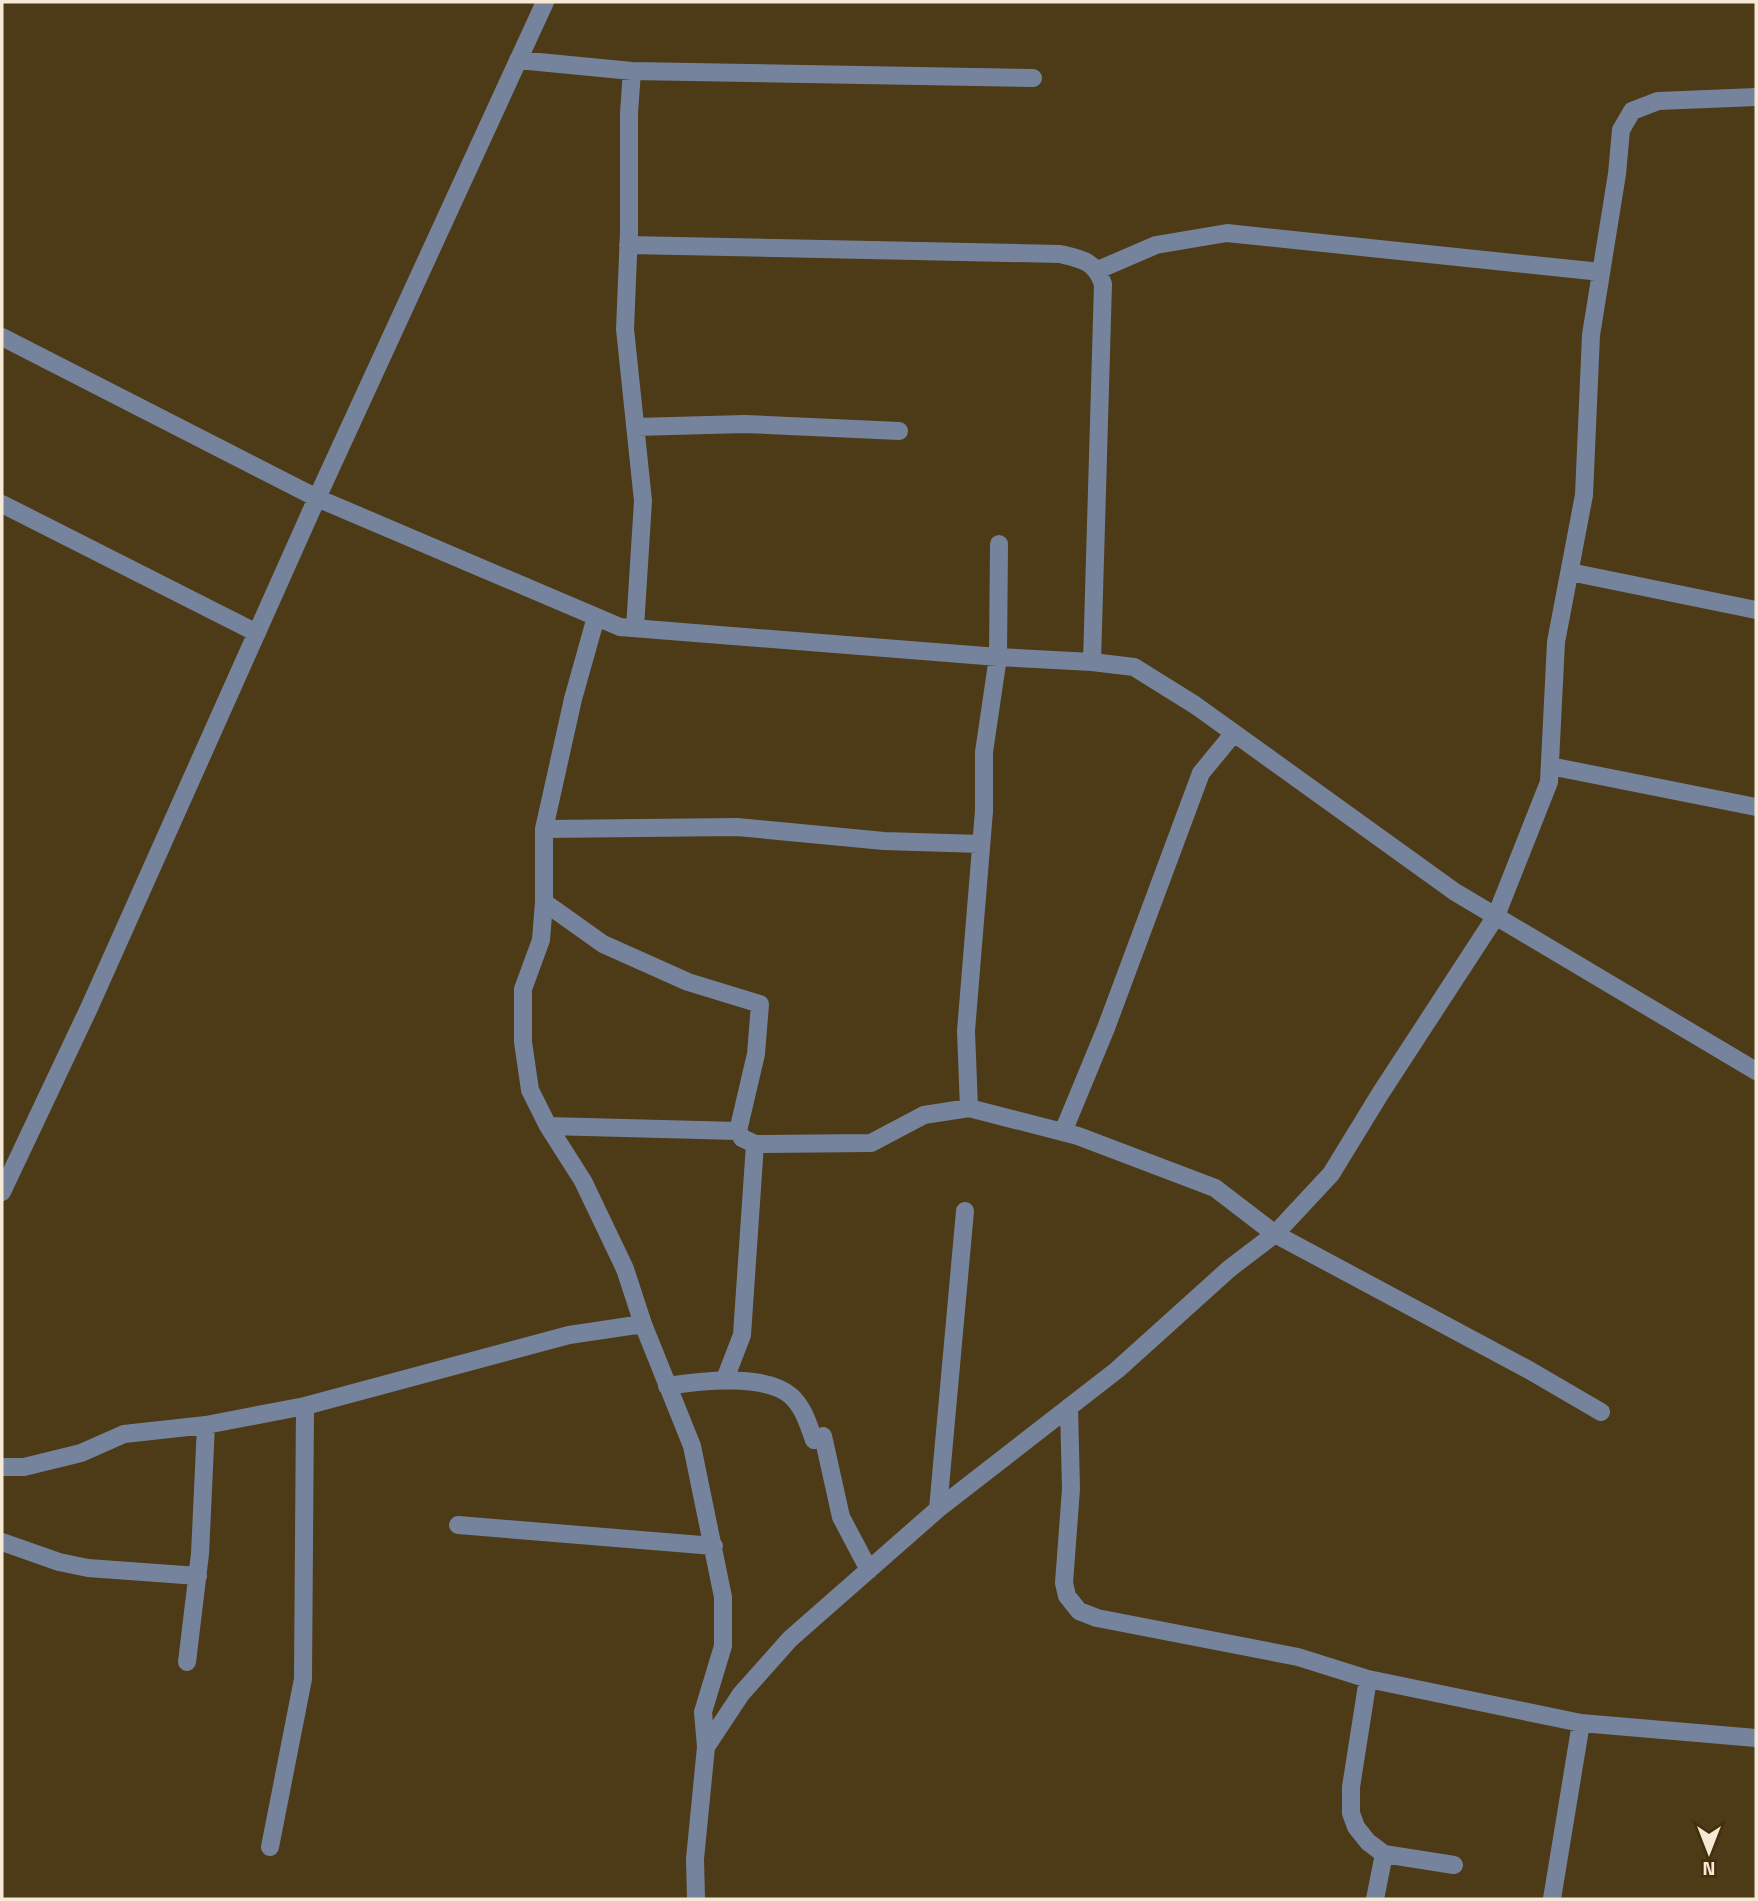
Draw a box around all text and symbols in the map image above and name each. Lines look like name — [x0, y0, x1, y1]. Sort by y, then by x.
north arrow — [1674, 1817, 1744, 1887]
text: N — [1702, 1855, 1716, 1884]

